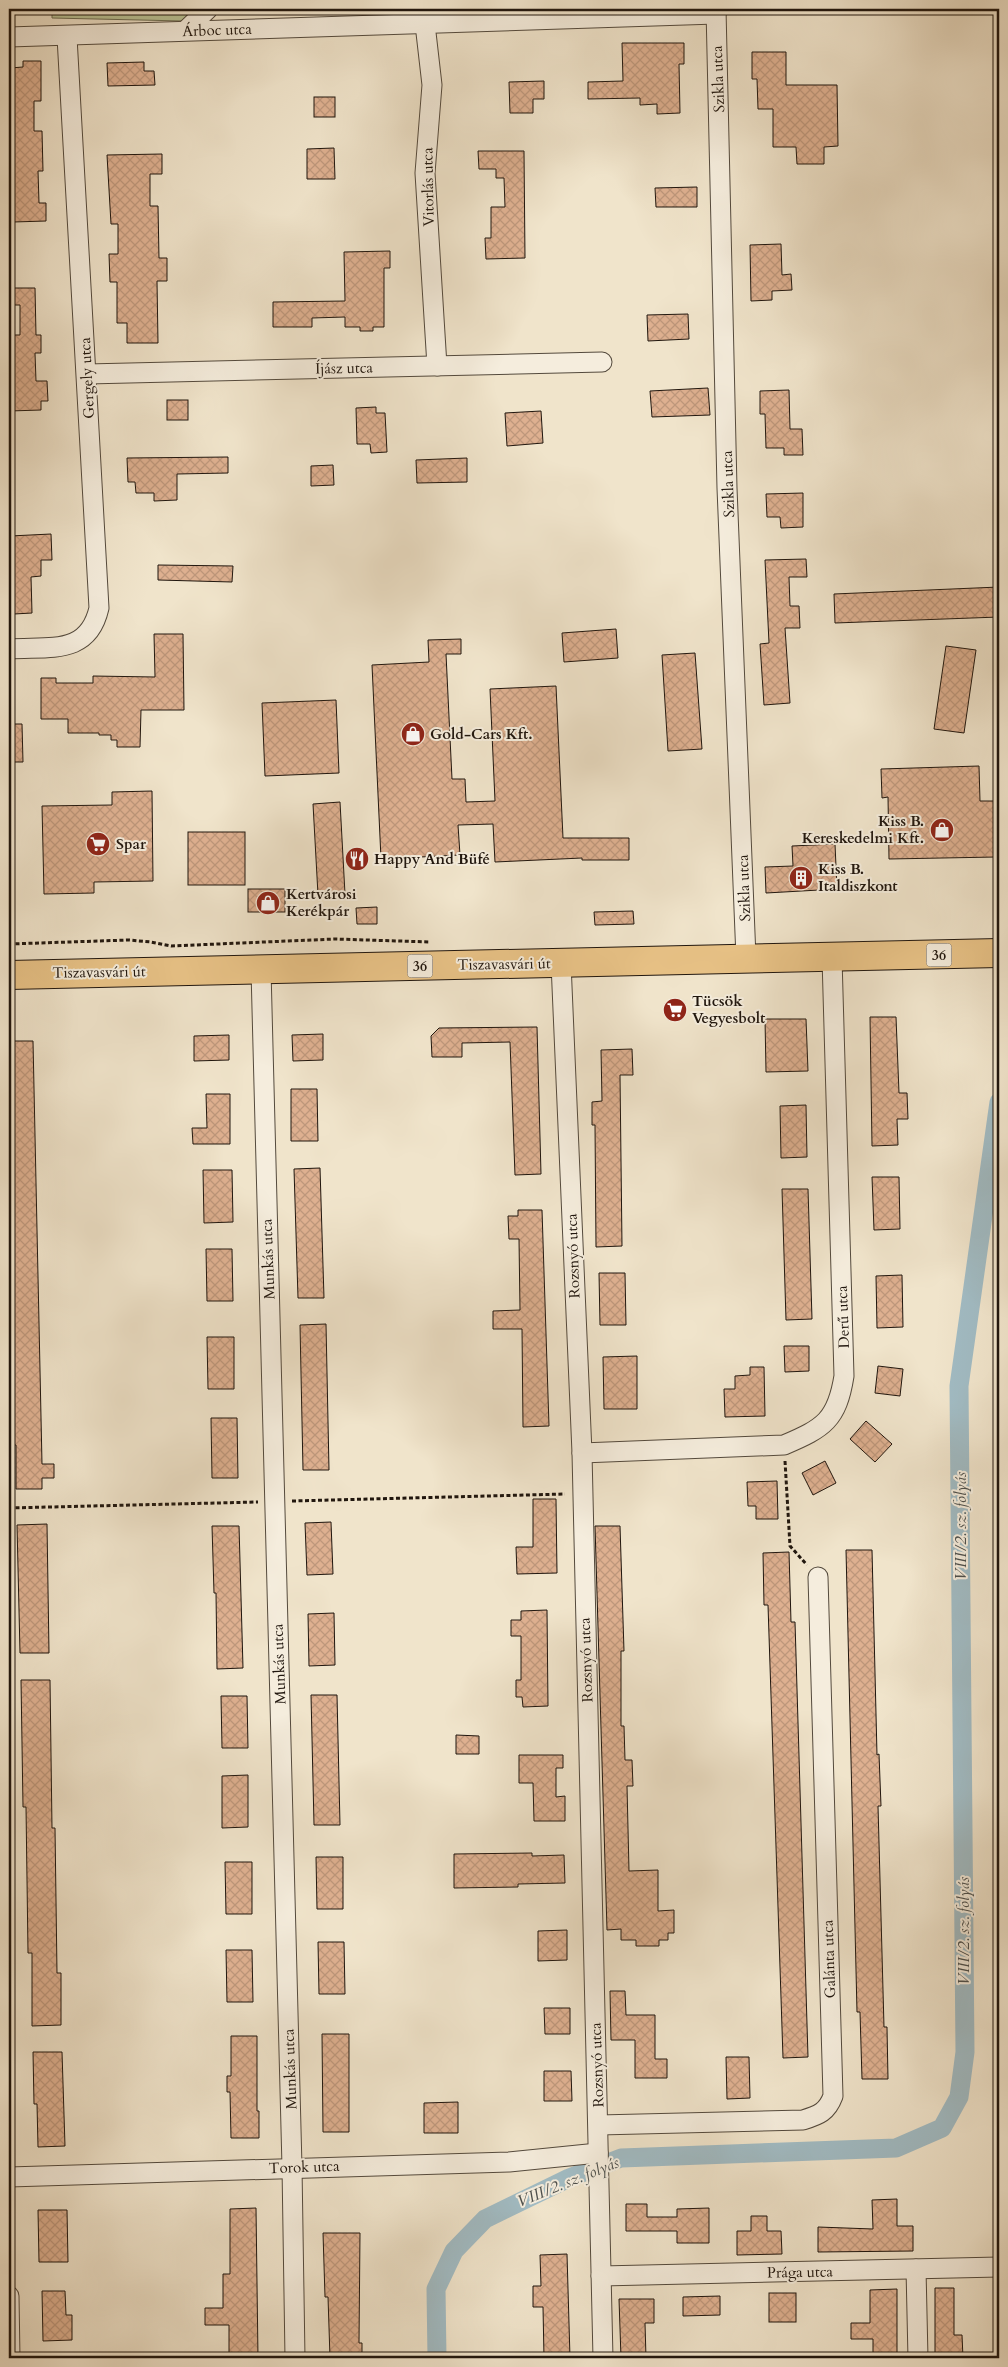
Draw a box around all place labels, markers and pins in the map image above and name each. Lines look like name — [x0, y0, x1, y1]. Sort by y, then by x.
shop icon: Gold-Cars Kft. — [400, 721, 426, 747]
place label: Gold-Cars Kft. — [430, 724, 533, 744]
place label: Kiss B. Kereskedelmi Kft. — [802, 811, 924, 848]
shop icon: Kiss B. Kereskedelmi Kft. — [929, 817, 955, 843]
supermarket icon: Spar — [85, 831, 111, 857]
place label: Spar — [116, 834, 147, 854]
restaurant icon: Happy And Büfé — [344, 846, 370, 872]
place label: Happy And Büfé — [374, 849, 490, 869]
place label: Kiss B. Italdiszkont — [818, 859, 898, 896]
building icon: Kiss B. Italdiszkont — [788, 865, 814, 891]
place label: Kertvárosi Kerékpár — [286, 884, 357, 921]
shop icon: Kertvárosi Kerékpár — [255, 890, 281, 916]
place label: Tücsök Vegyesbolt — [692, 991, 766, 1028]
supermarket icon: Tücsök Vegyesbolt — [662, 997, 688, 1023]

